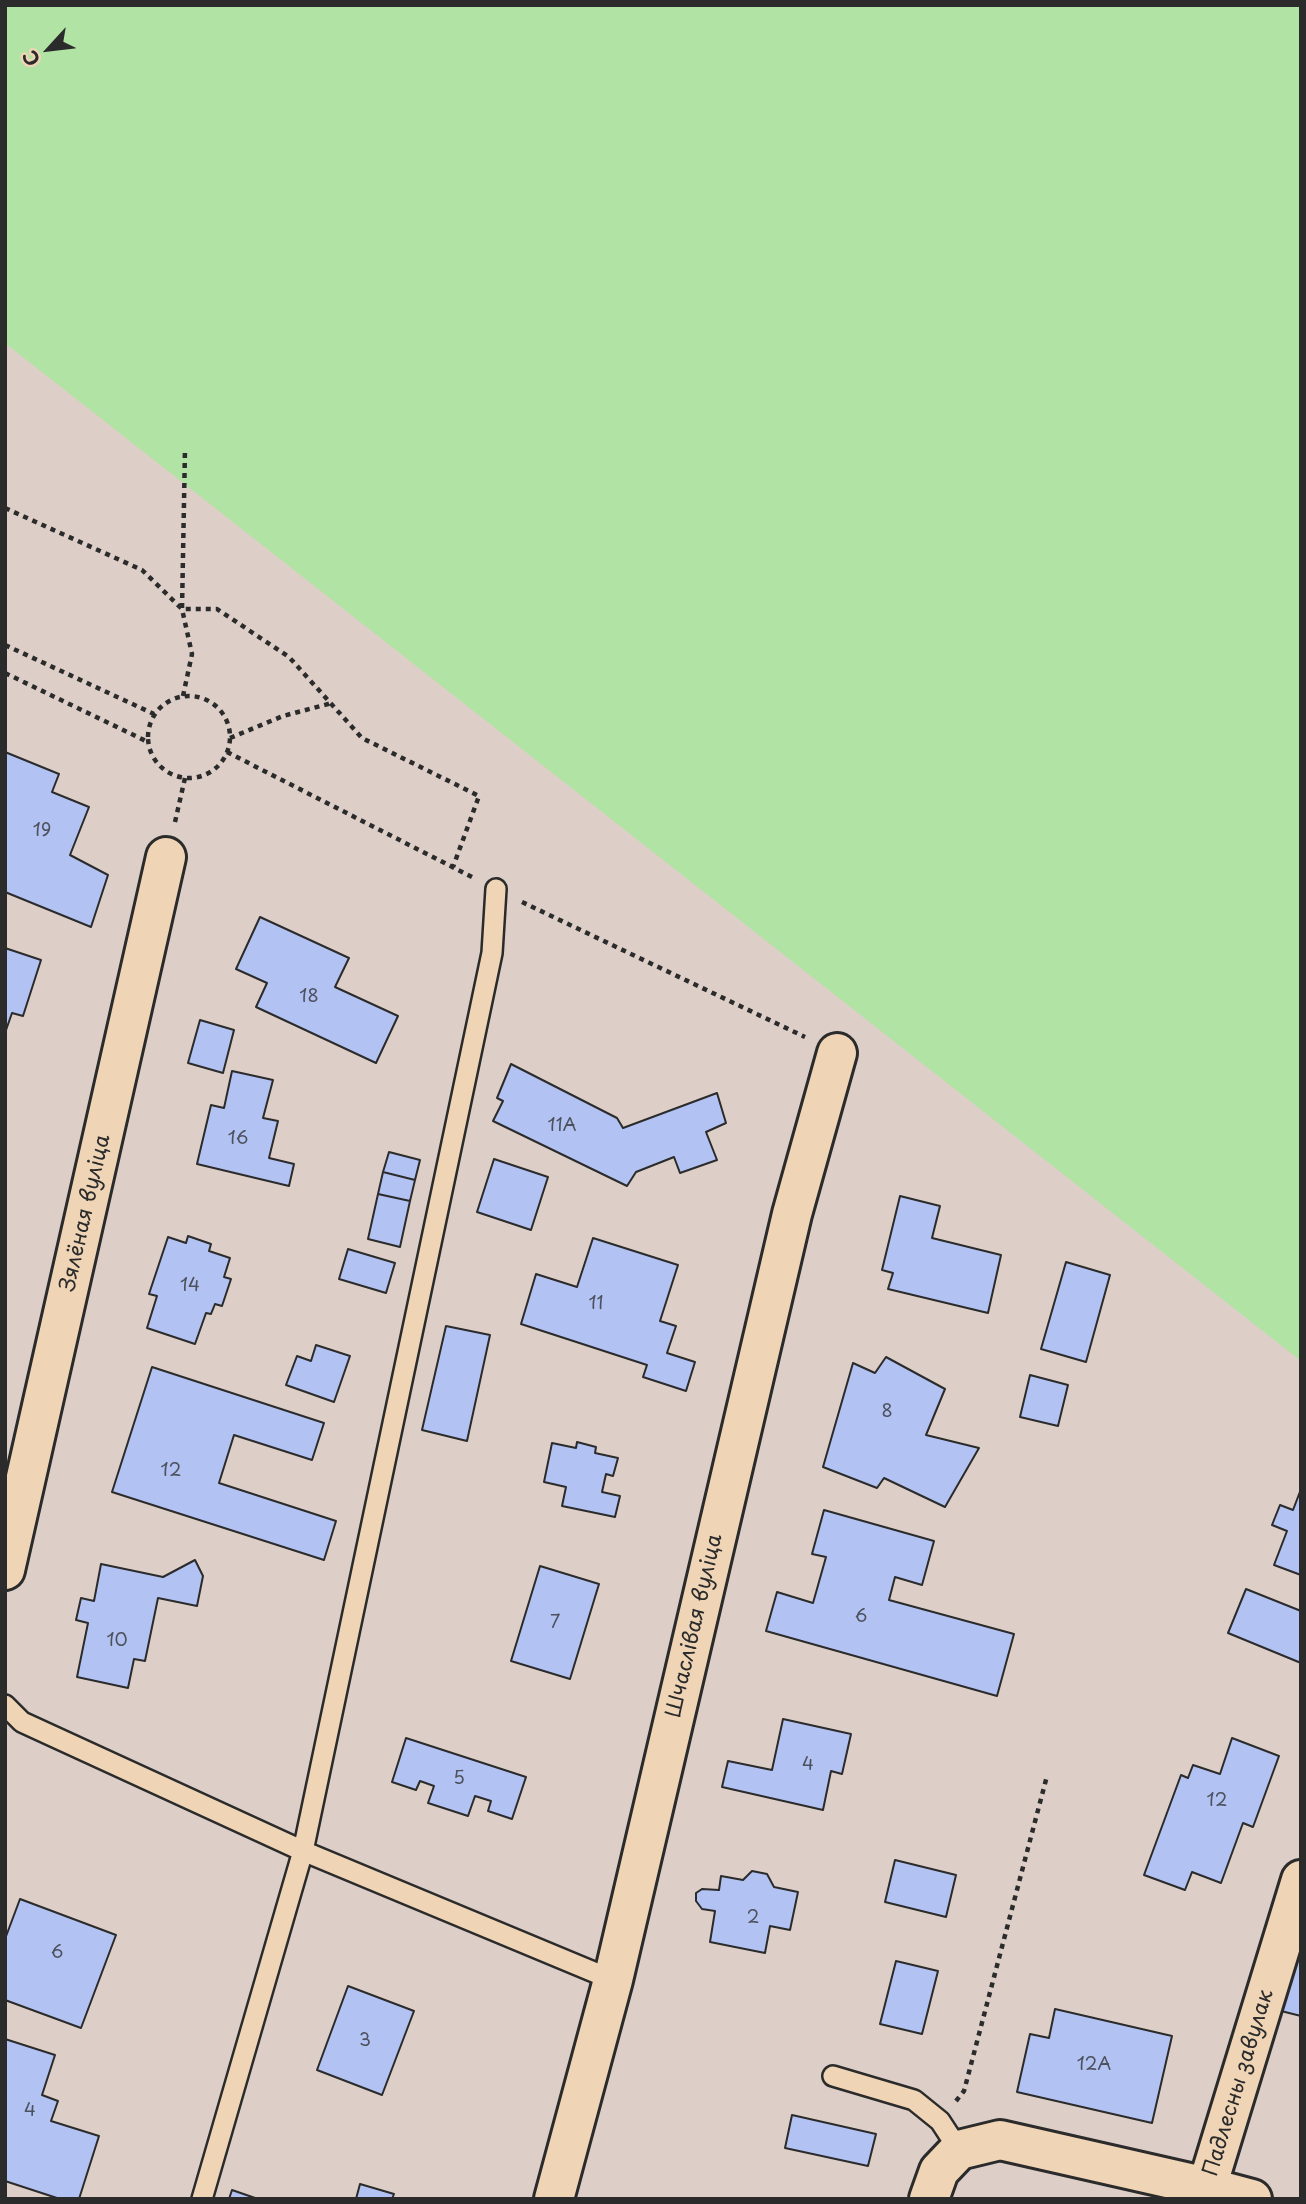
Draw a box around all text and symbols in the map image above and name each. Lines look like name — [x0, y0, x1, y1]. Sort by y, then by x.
north arrow — [14, 14, 84, 84]
text: С — [15, 46, 46, 71]
house number: 19 — [33, 820, 51, 842]
house number: 18 — [299, 986, 319, 1008]
house number: 11А — [548, 1115, 576, 1137]
house number: 16 — [228, 1128, 248, 1150]
street label: Зялёная вуліца — [56, 1132, 116, 1294]
house number: 14 — [180, 1275, 200, 1297]
house number: 11 — [588, 1293, 604, 1315]
house number: 8 — [881, 1401, 893, 1423]
house number: 12 — [161, 1460, 181, 1482]
street label: Шчаслівая вуліца — [662, 1532, 728, 1720]
house number: 6 — [855, 1606, 867, 1628]
house number: 7 — [550, 1612, 560, 1634]
house number: 10 — [106, 1630, 128, 1652]
house number: 4 — [802, 1754, 814, 1776]
house number: 5 — [453, 1768, 465, 1790]
house number: 12 — [1207, 1790, 1227, 1812]
house number: 2 — [747, 1907, 759, 1929]
house number: 6 — [51, 1942, 63, 1964]
street label: Падлесны завулак — [1199, 1987, 1279, 2179]
house number: 3 — [359, 2030, 371, 2052]
house number: 12А — [1077, 2054, 1111, 2076]
house number: 4 — [24, 2100, 36, 2122]

